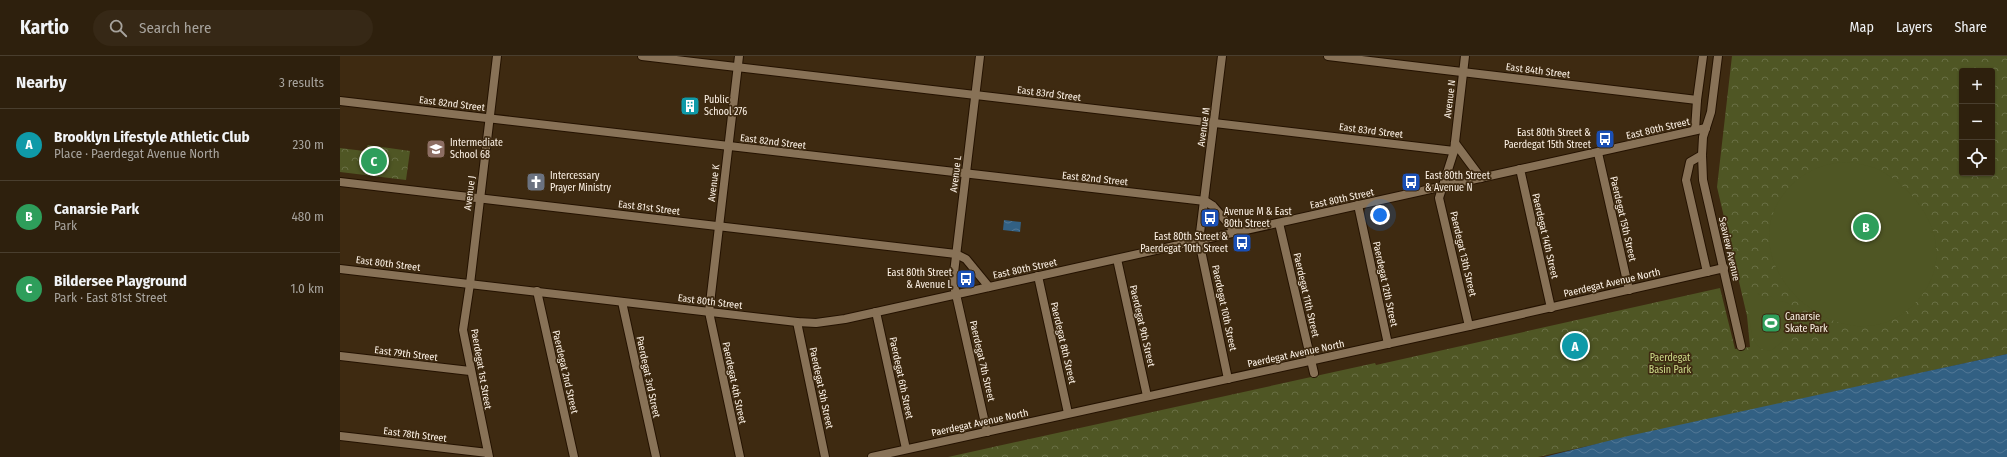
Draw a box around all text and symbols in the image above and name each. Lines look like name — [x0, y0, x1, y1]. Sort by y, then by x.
search box — [93, 10, 373, 46]
text: Kartio — [20, 16, 69, 39]
icon: search — [107, 17, 129, 39]
text: Search here — [139, 19, 211, 37]
text: Map — [1850, 19, 1874, 36]
text: Layers — [1896, 19, 1932, 36]
text: Share — [1954, 19, 1987, 36]
street label: East 84th Street — [1505, 61, 1572, 81]
map controls — [1959, 68, 1995, 176]
button: + — [1959, 68, 1995, 104]
text: Nearby — [16, 72, 67, 93]
text: 3 results — [279, 75, 324, 90]
street label: Avenue N — [1442, 79, 1458, 119]
street label: East 83rd Street — [1016, 84, 1082, 104]
street label: East 82nd Street — [418, 94, 486, 114]
place label: Public School 276 — [704, 94, 747, 118]
building icon: Public School 276 — [679, 95, 701, 117]
button: − — [1959, 104, 1995, 140]
street label: Avenue M — [1195, 107, 1213, 147]
street label: East 80th Street — [1625, 116, 1692, 142]
street label: East 83rd Street — [1338, 121, 1404, 141]
place label: East 80th Street & Paerdegat 15th Street — [1504, 127, 1592, 151]
text: Brooklyn Lifestyle Athletic Club — [54, 128, 250, 146]
bus stop icon: East 80th Street & Paerdegat 15th Street — [1594, 128, 1616, 150]
street label: East 82nd Street — [739, 132, 807, 152]
text: A — [25, 137, 33, 152]
text: 230 m — [293, 137, 324, 152]
place label: Intermediate School 68 — [450, 137, 503, 161]
school or university icon: Intermediate School 68 — [425, 138, 447, 160]
button: locate — [1959, 140, 1995, 176]
text: Place · Paerdegat Avenue North — [54, 146, 220, 161]
pin: C — [361, 146, 387, 176]
street label: Avenue L — [948, 154, 964, 193]
street label: Avenue K — [706, 163, 722, 202]
place label: Intercessary Prayer Ministry — [550, 170, 612, 194]
street label: East 82nd Street — [1061, 170, 1129, 189]
place label: East 80th Street & Avenue N — [1425, 170, 1491, 194]
church icon: Intercessary Prayer Ministry — [525, 171, 547, 193]
bus stop icon: East 80th Street & Avenue N — [1400, 171, 1422, 193]
street label: Avenue J — [462, 175, 478, 211]
street label: Paerdegat 15th Street — [1607, 175, 1639, 263]
street label: East 80th Street — [1309, 186, 1376, 212]
street label: Paerdegat 14th Street — [1529, 192, 1561, 281]
street label: East 81st Street — [617, 198, 681, 218]
text: Canarsie Park — [54, 200, 139, 218]
your location — [1370, 205, 1390, 225]
place label: Avenue M & East 80th Street — [1224, 206, 1293, 230]
bus stop icon: Avenue M & East 80th Street — [1199, 207, 1221, 229]
text: B — [25, 209, 33, 224]
text: 480 m — [291, 209, 324, 224]
street label: Paerdegat 13th Street — [1447, 210, 1479, 298]
pin: B — [1853, 212, 1879, 242]
street label: Seaview Avenue — [1716, 216, 1742, 282]
text: Park — [54, 218, 77, 233]
place label: East 80th Street & Paerdegat 10th Street — [1140, 231, 1229, 255]
bus stop icon: East 80th Street & Paerdegat 10th Street — [1231, 232, 1253, 254]
street label: Paerdegat 12th Street — [1370, 240, 1400, 328]
street label: Paerdegat 11th Street — [1290, 252, 1322, 339]
street label: East 80th Street — [355, 254, 422, 274]
street label: East 80th Street — [992, 256, 1059, 282]
street label: Paerdegat 10th Street — [1209, 264, 1239, 353]
street label: Paerdegat Avenue North — [1562, 266, 1662, 300]
place label: East 80th Street & Avenue L — [887, 267, 953, 291]
bus stop icon: East 80th Street & Avenue L — [955, 268, 977, 290]
text: Bildersee Playground — [54, 272, 187, 290]
text: C — [26, 281, 32, 296]
text: 1.0 km — [290, 281, 324, 296]
street label: Paerdegat 9th Street — [1127, 284, 1157, 369]
text: Park · East 81st Street — [54, 290, 167, 305]
street label: East 80th Street — [677, 292, 744, 312]
street label: Paerdegat 8th Street — [1048, 301, 1078, 386]
place label: Canarsie Skate Park — [1785, 311, 1828, 335]
sports icon: Canarsie Skate Park — [1760, 312, 1782, 334]
street label: Paerdegat 7th Street — [967, 319, 997, 403]
street label: Paerdegat 1st Street — [468, 328, 494, 411]
street label: Paerdegat 2nd Street — [550, 329, 581, 416]
pin: A — [1562, 331, 1588, 361]
street label: Paerdegat 3rd Street — [633, 335, 663, 420]
street label: Paerdegat 6th Street — [886, 336, 916, 421]
street label: Paerdegat Avenue North — [1246, 338, 1346, 370]
street label: Paerdegat 4th Street — [719, 341, 749, 426]
street label: East 79th Street — [374, 344, 439, 364]
street label: Paerdegat 5th Street — [806, 346, 836, 431]
park label: Paerdegat Basin Park — [1649, 352, 1692, 376]
street label: Paerdegat Avenue North — [930, 407, 1030, 439]
street label: East 78th Street — [383, 425, 448, 445]

